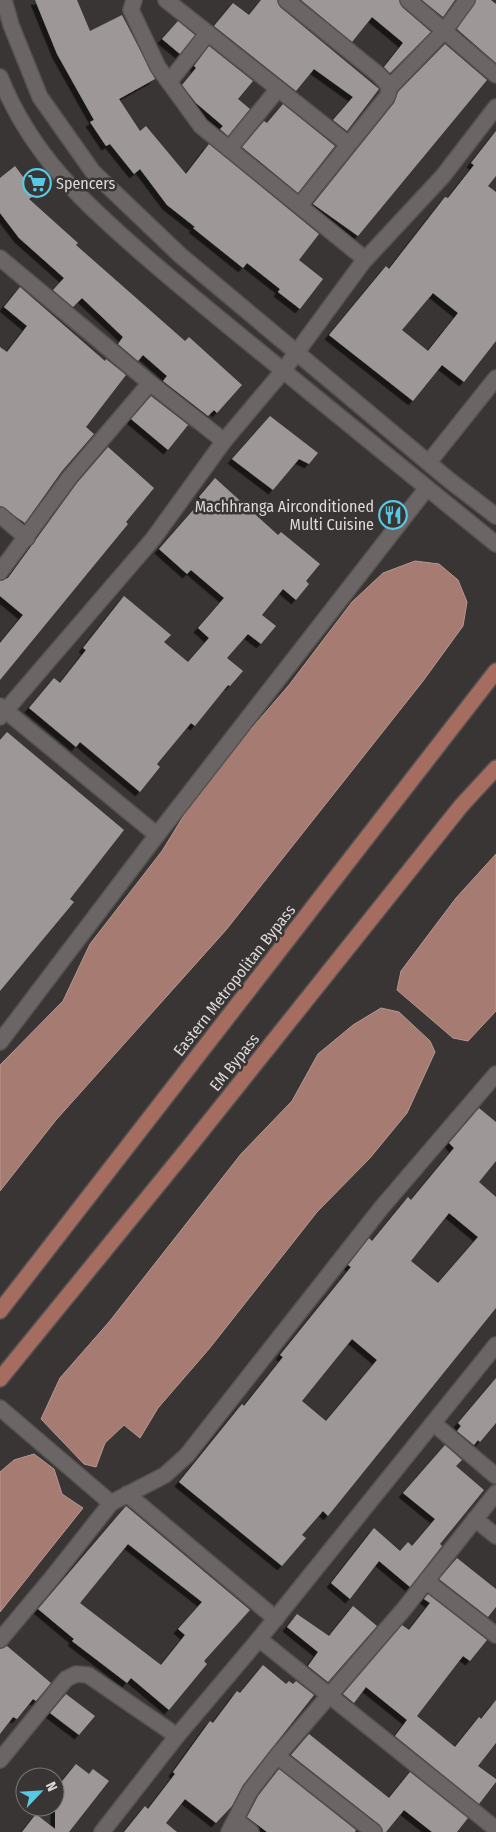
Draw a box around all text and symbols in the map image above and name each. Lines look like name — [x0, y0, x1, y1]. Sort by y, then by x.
supermarket icon: Spencers — [22, 168, 52, 198]
place label: Spencers — [56, 174, 116, 193]
place label: Machhranga Airconditioned Multi Cuisine — [195, 497, 374, 534]
restaurant icon: Machhranga Airconditioned Multi Cuisine — [378, 500, 408, 530]
street label: Eastern Metropolitan Bypass — [170, 901, 299, 1060]
street label: EM Bypass — [206, 1030, 263, 1095]
north arrow — [15, 1767, 65, 1817]
text: N — [42, 1779, 61, 1794]

